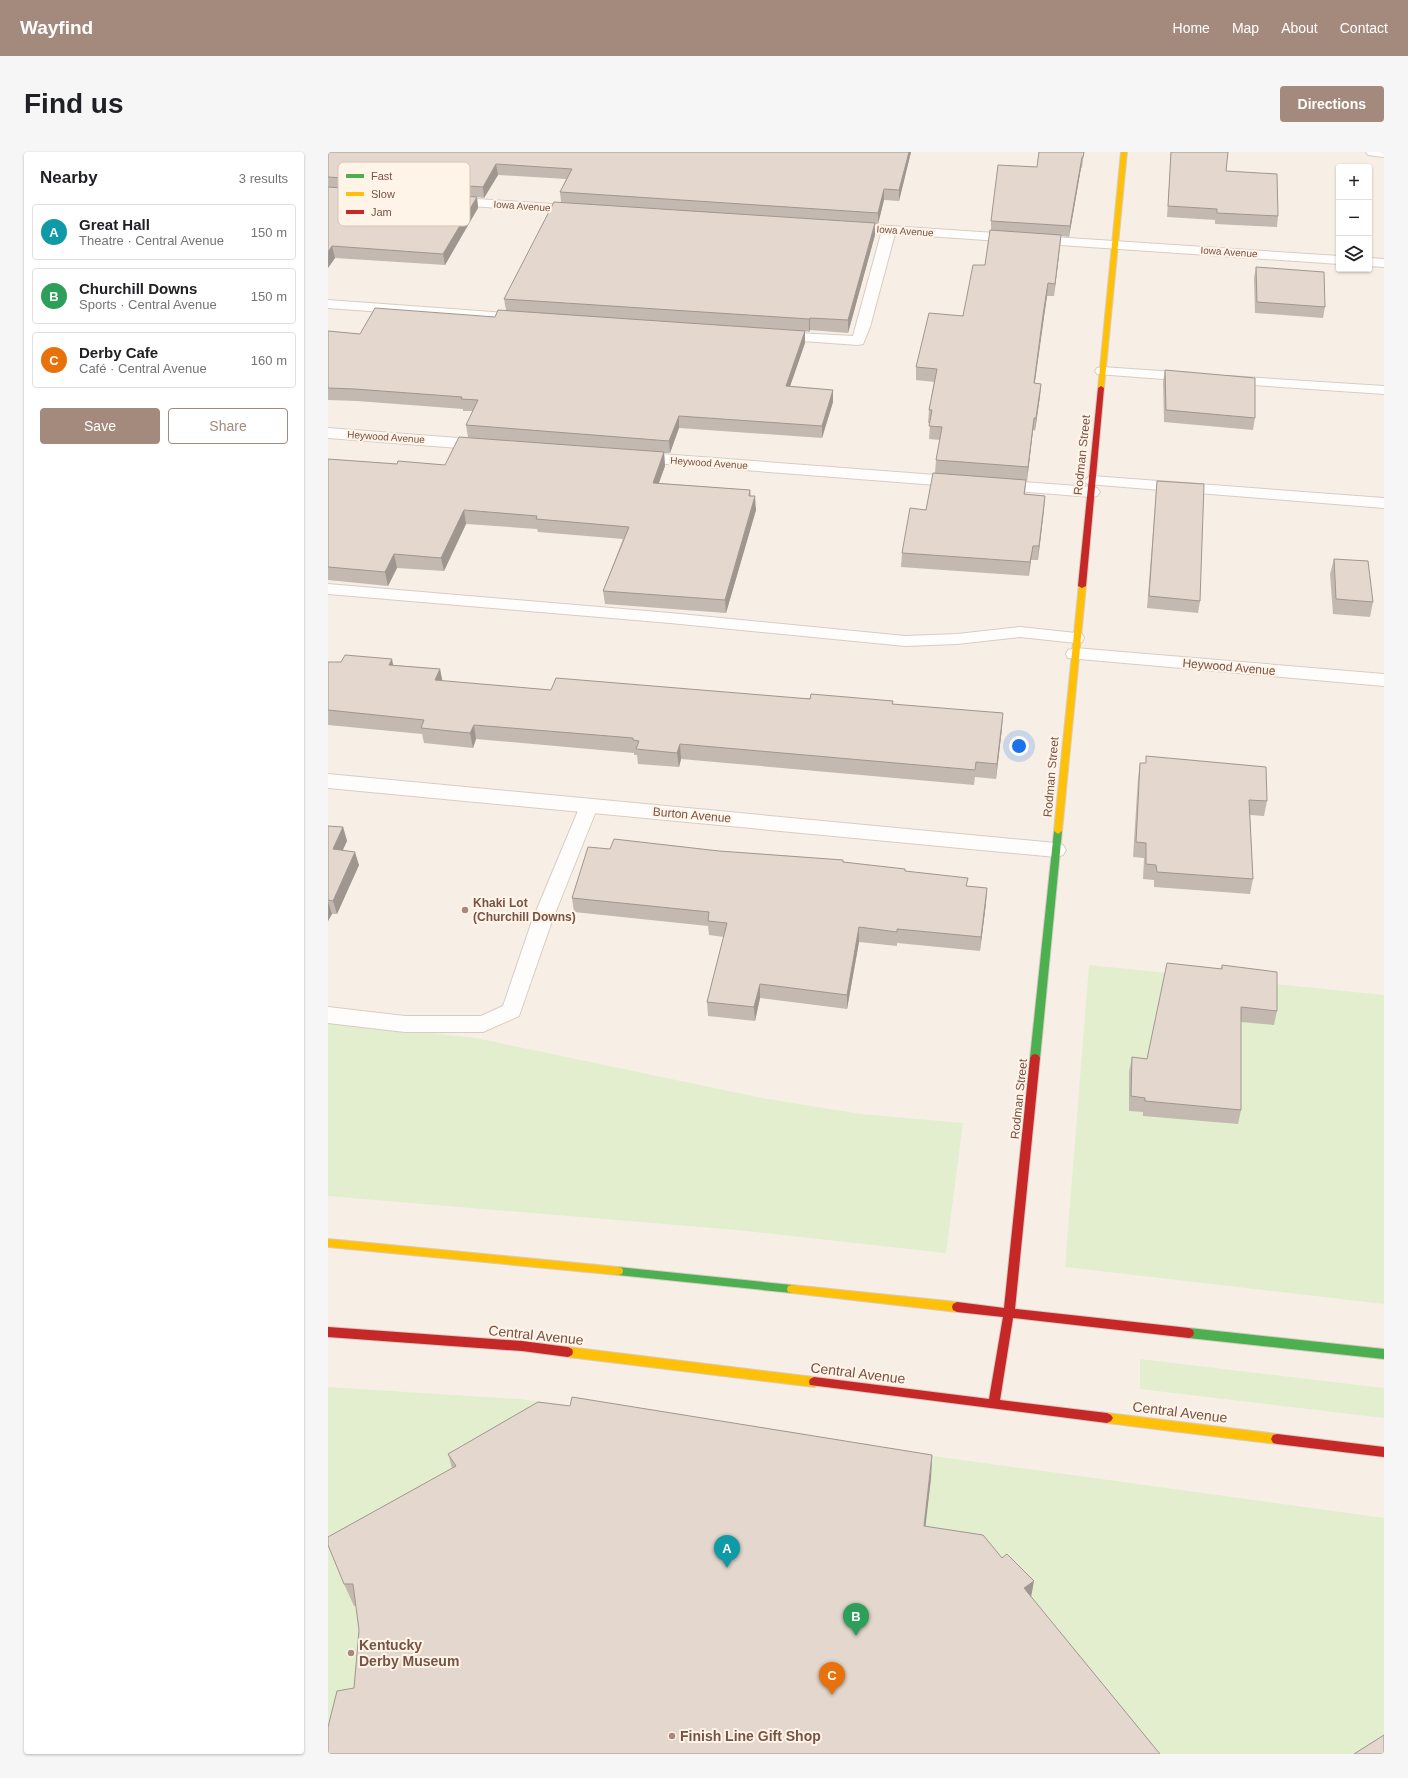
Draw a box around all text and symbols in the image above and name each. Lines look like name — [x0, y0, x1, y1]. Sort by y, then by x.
text: Wayfind — [20, 17, 93, 38]
text: Home — [1173, 20, 1210, 36]
text: Map — [1232, 20, 1259, 36]
text: About — [1281, 20, 1318, 36]
text: Contact — [1340, 20, 1388, 36]
button: Directions — [1280, 86, 1384, 122]
text: Find us — [24, 88, 124, 119]
legend — [338, 162, 470, 226]
map controls — [1336, 164, 1372, 272]
button: + — [1336, 164, 1372, 200]
text: Nearby — [40, 168, 98, 187]
text: Fast — [371, 170, 392, 182]
text: 3 results — [239, 171, 288, 186]
text: Slow — [371, 188, 395, 200]
street label: Iowa Avenue — [493, 199, 551, 214]
button: − — [1336, 200, 1372, 236]
text: Jam — [371, 206, 392, 218]
text: Great Hall — [79, 216, 150, 233]
street label: Iowa Avenue — [876, 224, 934, 239]
text: A — [49, 225, 59, 240]
text: 150 m — [251, 225, 287, 240]
text: Theatre · Central Avenue — [79, 233, 224, 248]
button: layers — [1336, 236, 1372, 272]
street label: Iowa Avenue — [1200, 245, 1258, 260]
text: Churchill Downs — [79, 280, 197, 297]
text: B — [49, 289, 59, 304]
text: 150 m — [251, 289, 287, 304]
text: Sports · Central Avenue — [79, 297, 217, 312]
text: Derby Cafe — [79, 344, 158, 361]
text: C — [49, 353, 59, 368]
text: 160 m — [251, 353, 287, 368]
text: Café · Central Avenue — [79, 361, 207, 376]
button: Save — [40, 408, 160, 444]
button: Share — [168, 408, 288, 444]
street label: Rodman Street — [1071, 413, 1093, 496]
street label: Heywood Avenue — [347, 429, 426, 445]
street label: Heywood Avenue — [670, 455, 749, 471]
street label: Heywood Avenue — [1182, 656, 1276, 678]
your location — [1009, 736, 1029, 756]
street label: Rodman Street — [1041, 736, 1062, 818]
street label: Burton Avenue — [652, 805, 732, 825]
place label: Khaki Lot (Churchill Downs) — [473, 896, 576, 924]
marker: Khaki Lot (Churchill Downs) — [460, 905, 470, 915]
street label: Rodman Street — [1008, 1057, 1030, 1140]
street label: Central Avenue — [488, 1322, 585, 1348]
street label: Central Avenue — [810, 1359, 907, 1387]
street label: Central Avenue — [1132, 1398, 1229, 1426]
pin: A — [714, 1535, 740, 1568]
pin: B — [843, 1603, 869, 1636]
place label: Kentucky Derby Museum — [359, 1637, 459, 1669]
marker: Kentucky Derby Museum — [346, 1648, 356, 1658]
pin: C — [819, 1662, 845, 1695]
place label: Finish Line Gift Shop — [680, 1728, 821, 1744]
marker: Finish Line Gift Shop — [667, 1731, 677, 1741]

